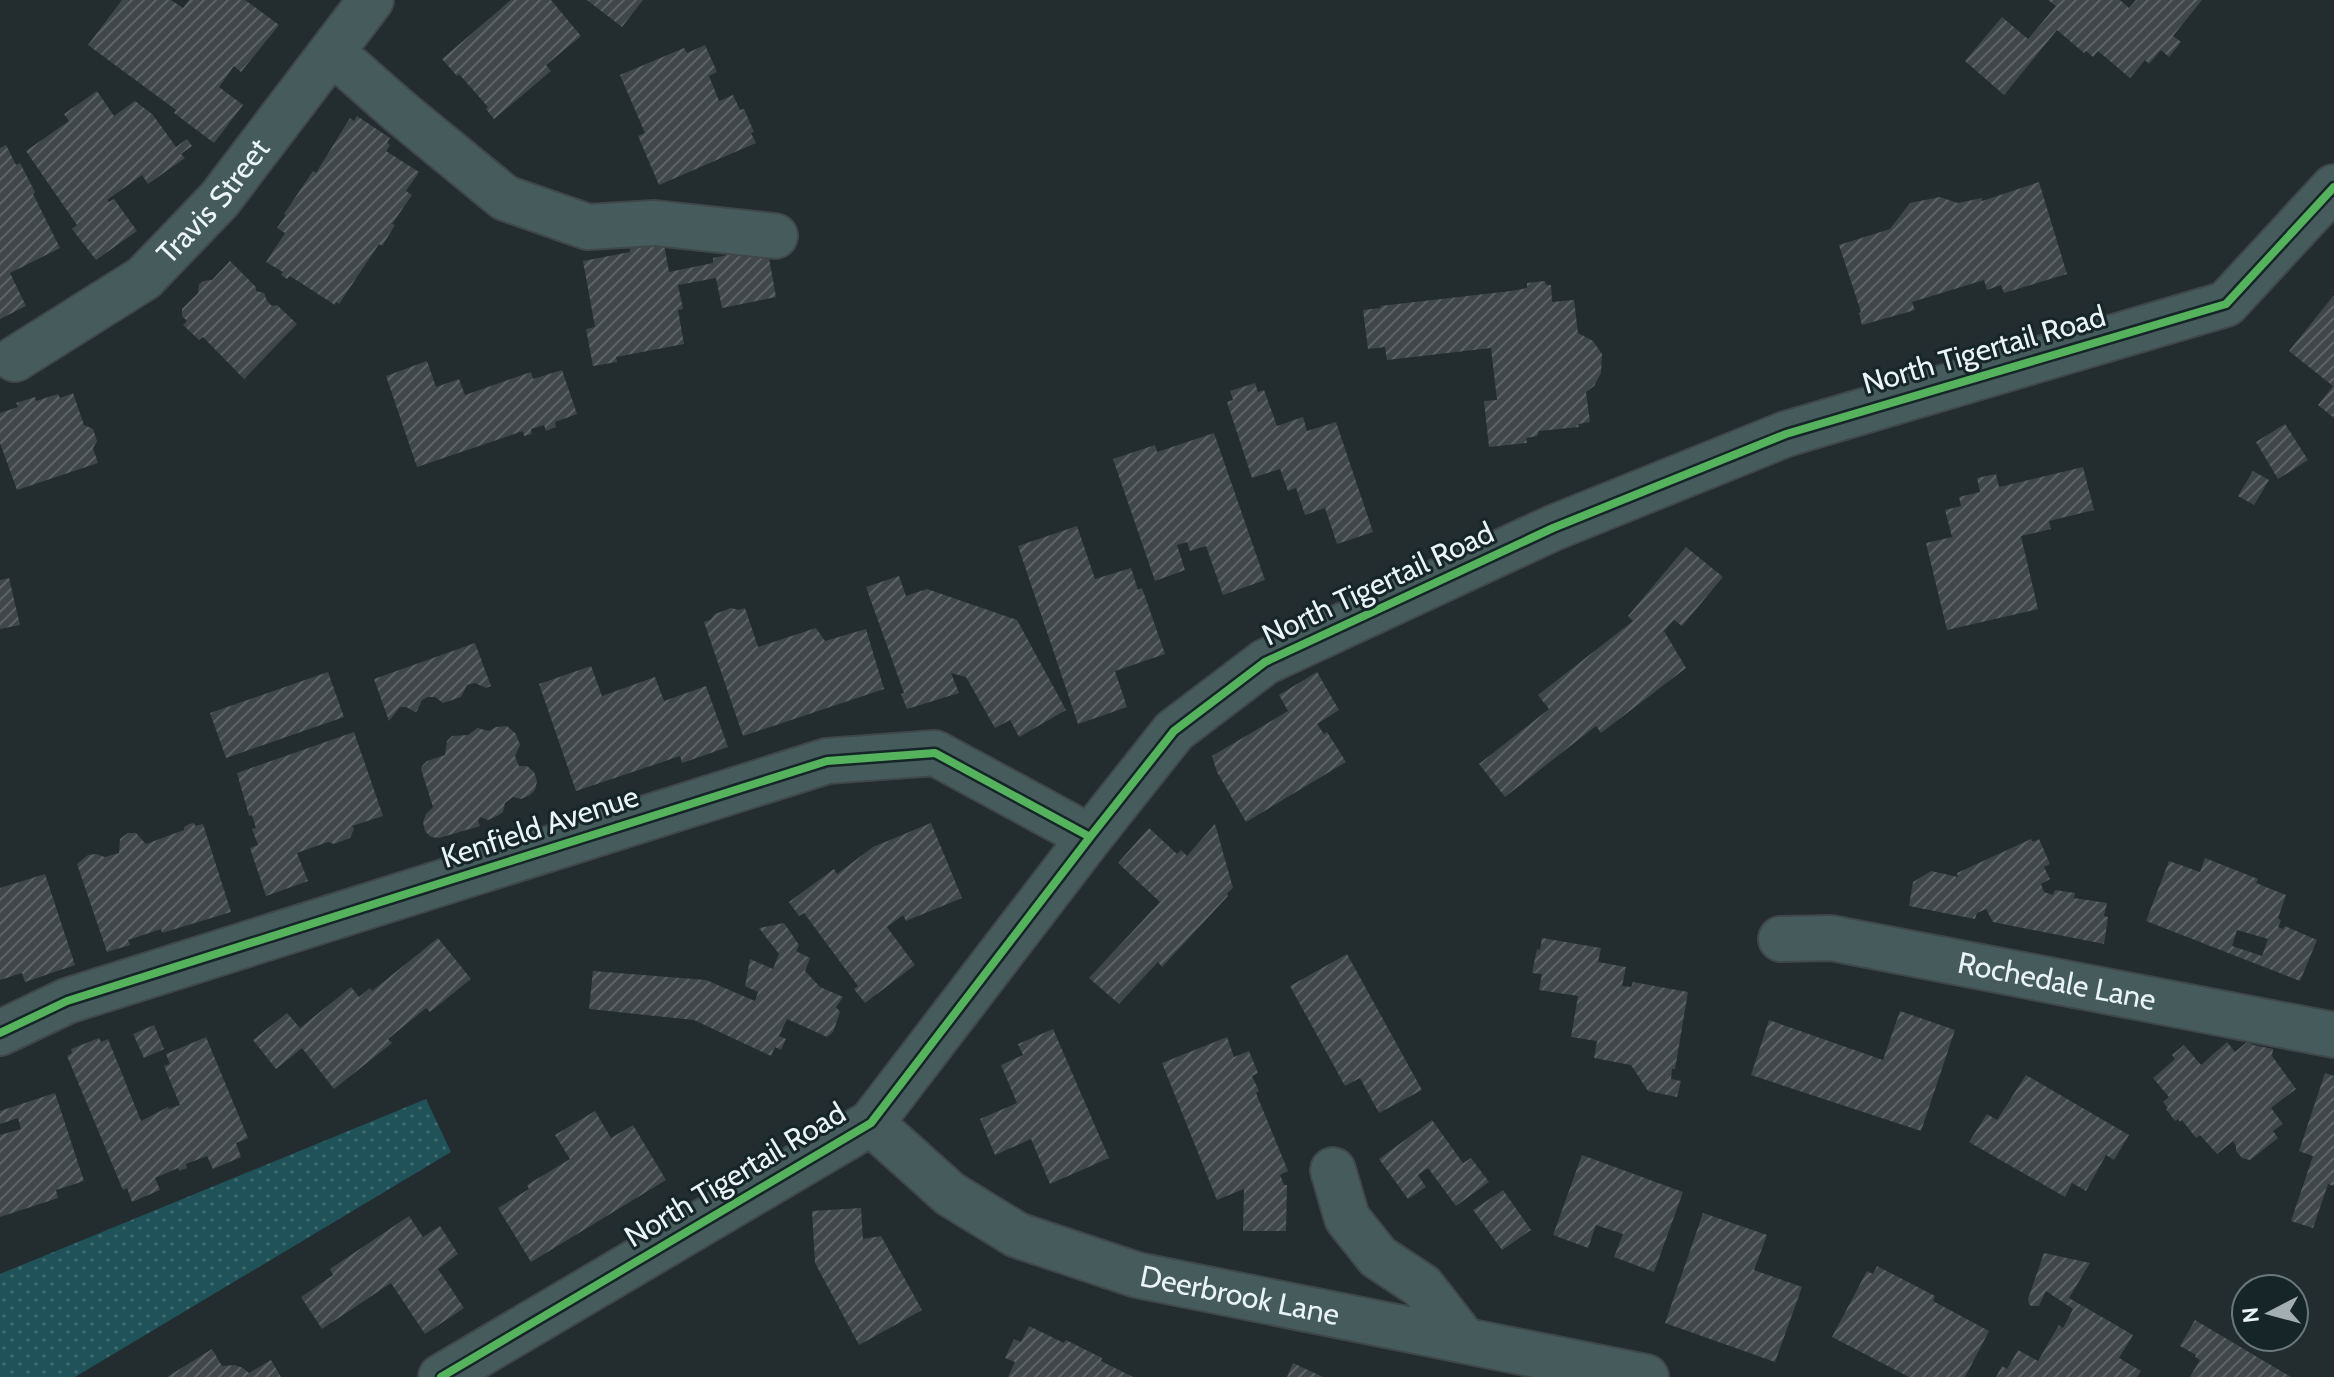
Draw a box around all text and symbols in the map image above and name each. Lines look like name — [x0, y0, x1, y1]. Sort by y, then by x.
street label: Travis Street — [149, 131, 277, 271]
street label: North Tigertail Road — [1858, 297, 2110, 402]
street label: North Tigertail Road — [1256, 514, 1500, 653]
street label: Kenfield Avenue — [437, 777, 643, 876]
street label: Rochedale Lane — [1955, 944, 2159, 1018]
street label: North Tigertail Road — [617, 1094, 852, 1255]
street label: Deerbrook Lane — [1137, 1257, 1343, 1333]
north arrow — [2230, 1273, 2310, 1353]
text: N — [2236, 1306, 2265, 1324]

